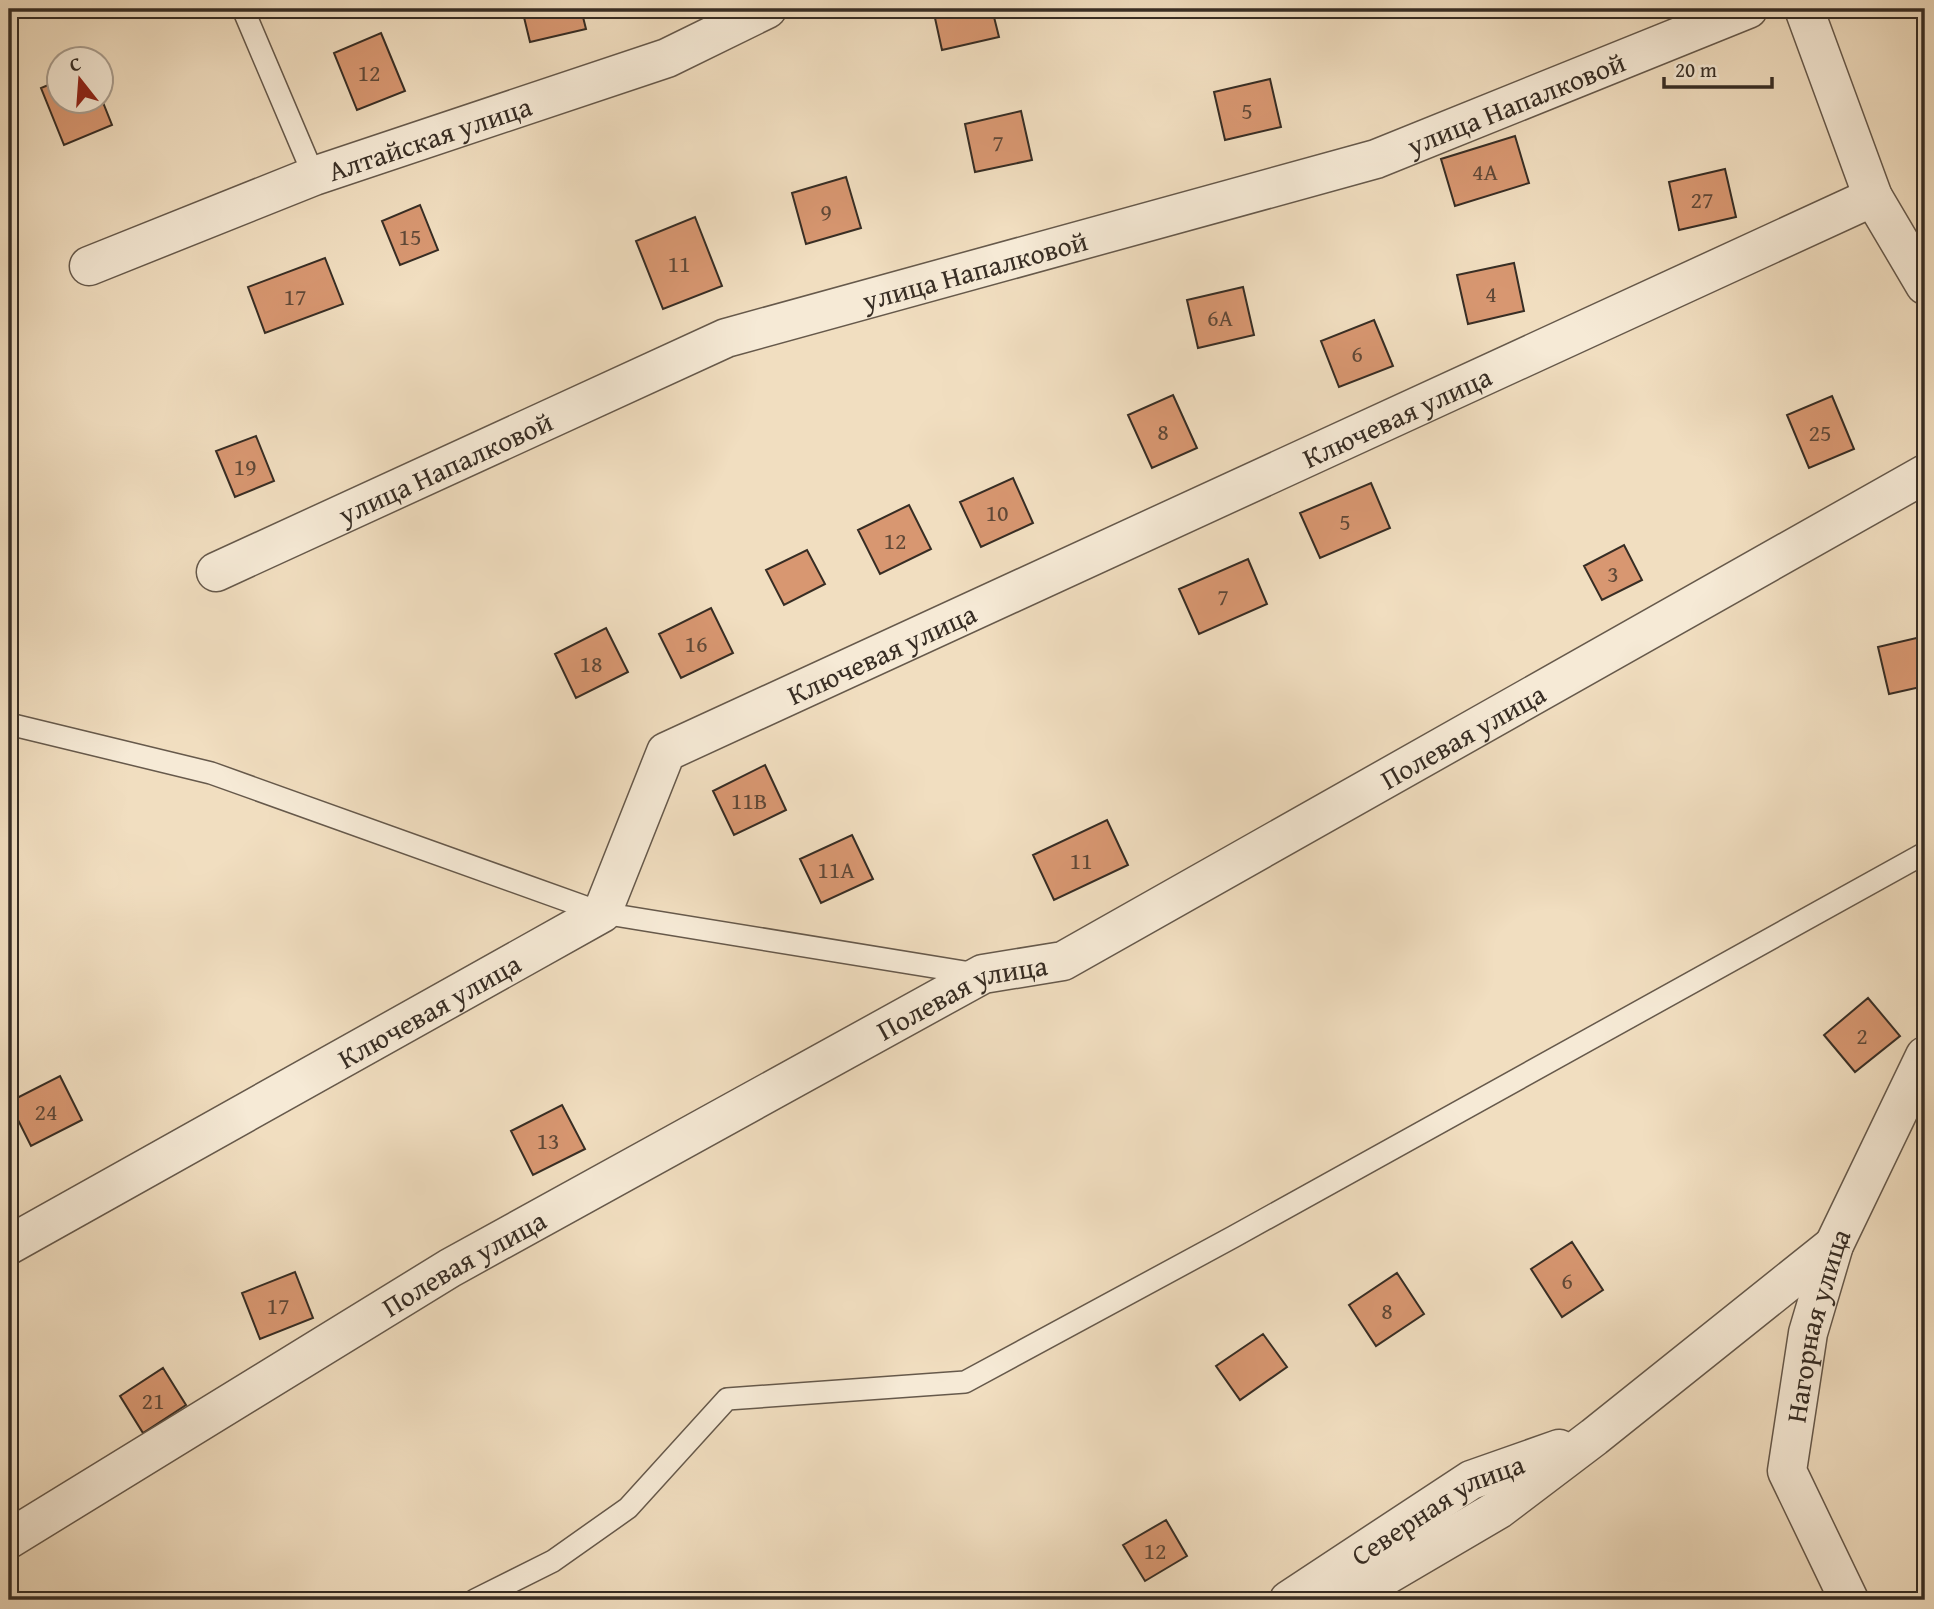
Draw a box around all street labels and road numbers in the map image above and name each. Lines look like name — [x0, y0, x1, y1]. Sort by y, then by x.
street label: улица Напалковой — [1400, 40, 1631, 165]
street label: Алтайская улица — [322, 84, 537, 191]
street label: улица Напалковой — [856, 219, 1092, 320]
street label: Ключевая улица — [1295, 355, 1498, 477]
street label: улица Напалковой — [330, 400, 559, 534]
street label: Ключевая улица — [780, 591, 983, 714]
street label: Полевая улица — [1372, 672, 1553, 798]
street label: Ключевая улица — [330, 942, 528, 1078]
street label: Полевая улица — [869, 943, 1051, 1050]
street label: Полевая улица — [373, 1198, 554, 1326]
street label: Нагорная улица — [1774, 1220, 1860, 1425]
street label: Северная улица — [1342, 1442, 1530, 1575]

